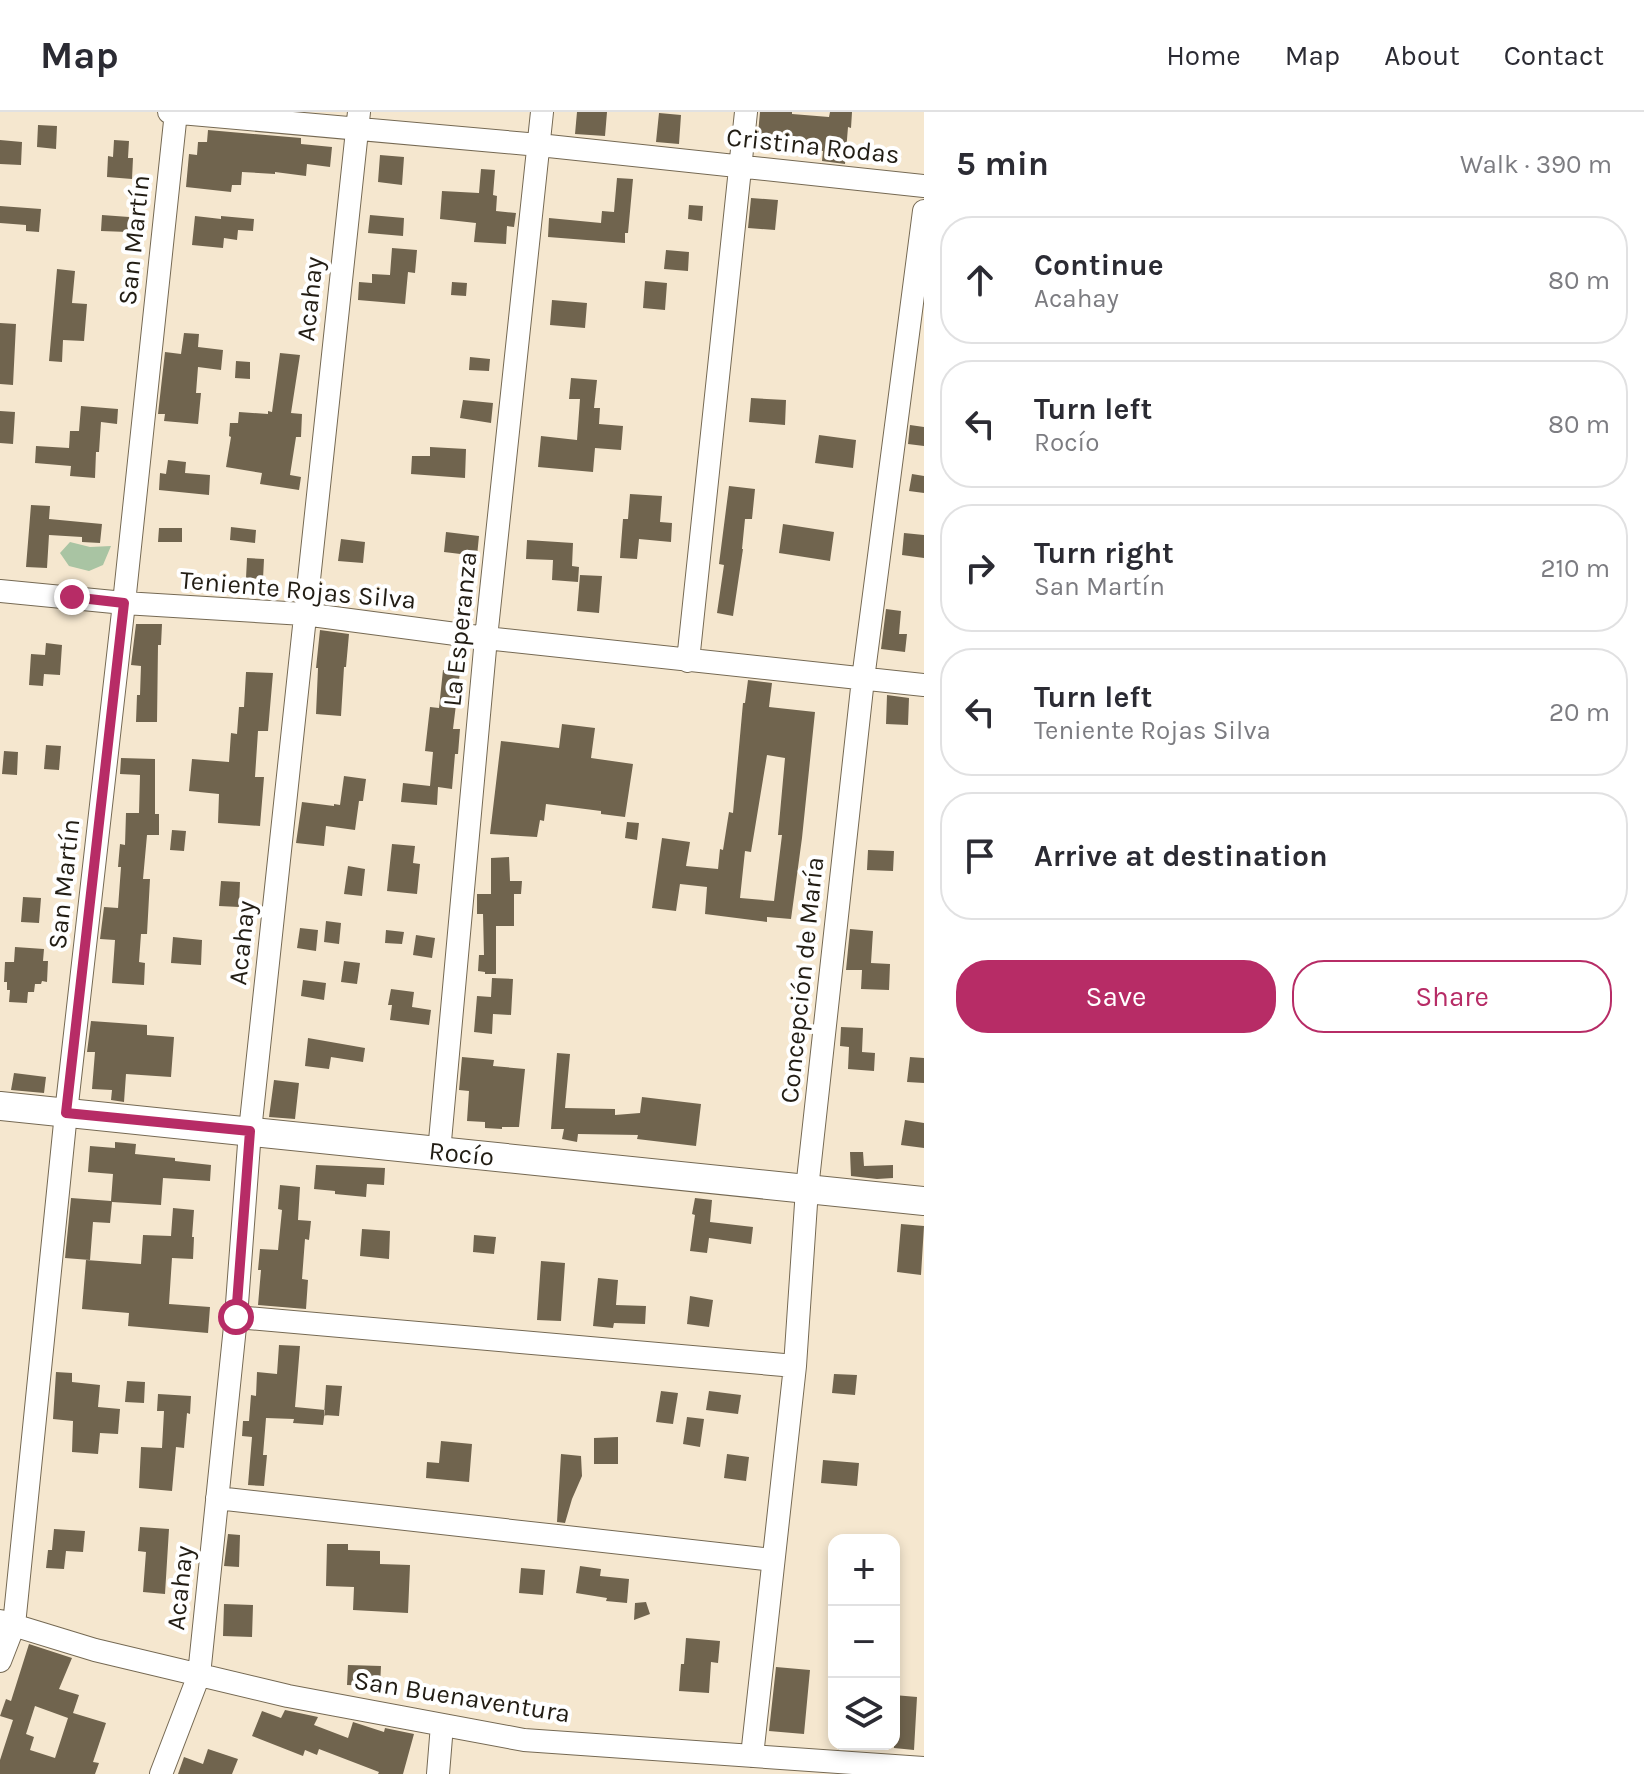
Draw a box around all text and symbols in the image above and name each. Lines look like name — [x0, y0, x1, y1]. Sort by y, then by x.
text: Map — [40, 33, 119, 78]
text: Home — [1166, 39, 1241, 72]
text: Map — [1285, 39, 1340, 72]
text: About — [1384, 39, 1460, 72]
text: Contact — [1504, 39, 1604, 72]
street label: Cristina Rodas — [725, 121, 901, 171]
text: 5 min — [956, 144, 1049, 184]
text: Walk · 390 m — [1460, 149, 1612, 180]
street label: San Martín — [112, 173, 156, 307]
text: Continue — [1034, 247, 1164, 283]
street label: Acahay — [290, 255, 330, 343]
icon: ahead — [958, 258, 1002, 302]
text: 80 m — [1548, 265, 1610, 296]
text: Acahay — [1034, 283, 1119, 314]
text: Turn left — [1034, 391, 1152, 427]
icon: left — [958, 402, 1002, 446]
text: 80 m — [1548, 409, 1610, 440]
text: Rocío — [1034, 427, 1100, 458]
text: Turn right — [1034, 535, 1174, 571]
icon: right — [958, 546, 1002, 590]
street label: La Esperanza — [436, 550, 484, 708]
text: 210 m — [1540, 553, 1610, 584]
street label: Teniente Rojas Silva — [179, 564, 417, 616]
text: San Martín — [1034, 571, 1165, 602]
route end — [54, 579, 90, 615]
text: Turn left — [1034, 679, 1152, 715]
icon: left — [958, 690, 1002, 734]
text: 20 m — [1549, 697, 1610, 728]
text: Teniente Rojas Silva — [1034, 715, 1271, 746]
street label: San Martín — [42, 817, 86, 951]
icon: arrive — [958, 834, 1002, 878]
text: Arrive at destination — [1034, 838, 1328, 874]
street label: Concepción de María — [774, 855, 830, 1105]
street label: Acahay — [222, 899, 262, 987]
button: Save — [956, 960, 1276, 1033]
button: Share — [1292, 960, 1612, 1033]
street label: Rocío — [427, 1135, 496, 1172]
route start — [218, 1299, 254, 1335]
map controls — [828, 1534, 900, 1750]
button: + — [828, 1534, 900, 1606]
street label: Acahay — [160, 1544, 200, 1632]
button: − — [828, 1606, 900, 1678]
street label: San Buenaventura — [352, 1665, 572, 1729]
button: layers — [828, 1678, 900, 1750]

